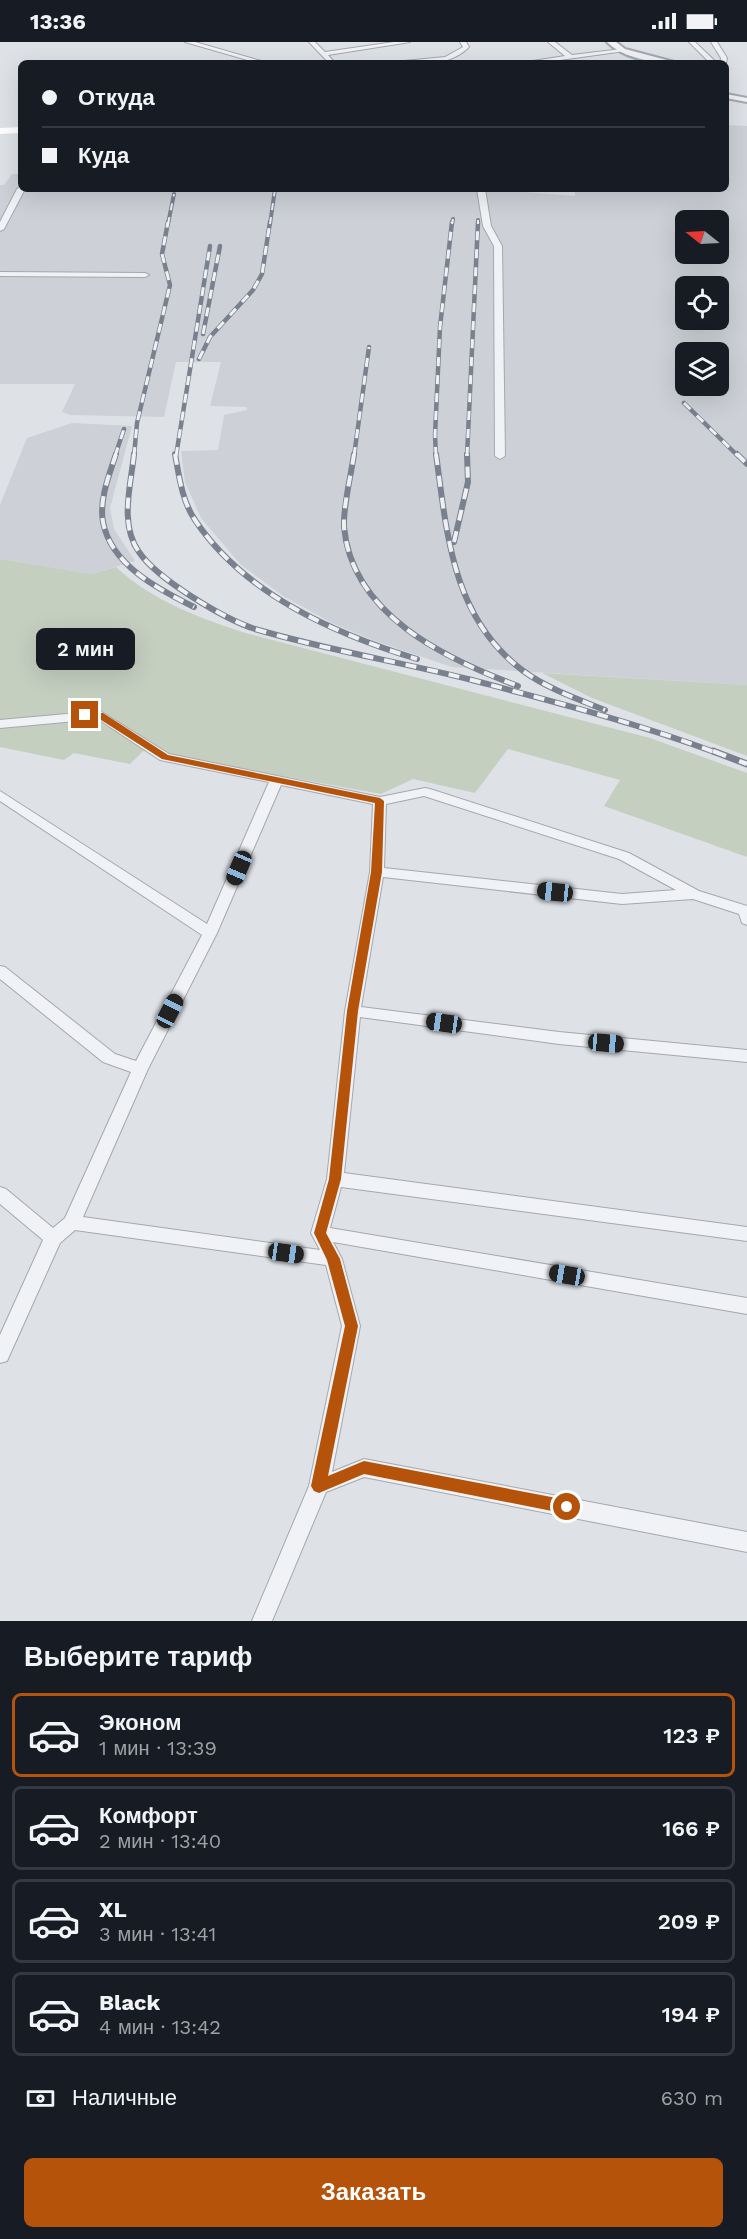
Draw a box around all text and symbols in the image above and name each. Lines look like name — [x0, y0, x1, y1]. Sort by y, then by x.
text: 13:36 — [30, 9, 86, 34]
text: Откуда — [78, 85, 155, 110]
text: Куда — [78, 143, 129, 168]
north arrow — [675, 210, 729, 264]
map controls — [675, 210, 729, 396]
button: locate — [675, 276, 729, 330]
button: layers — [675, 342, 729, 396]
callout: 2 мин — [36, 628, 134, 670]
text: 2 мин — [57, 637, 114, 661]
route end — [71, 701, 98, 728]
car — [224, 848, 254, 888]
car — [536, 881, 574, 903]
car — [154, 991, 186, 1031]
car — [425, 1012, 463, 1034]
car — [587, 1032, 625, 1054]
car — [267, 1242, 305, 1264]
car — [548, 1263, 586, 1287]
route start — [553, 1493, 580, 1520]
text: Выберите тариф — [24, 1641, 252, 1673]
icon: car — [27, 1708, 81, 1762]
text: Эконом — [99, 1710, 182, 1735]
text: 123 ₽ — [663, 1723, 720, 1748]
text: 1 мин · 13:39 — [99, 1736, 217, 1760]
icon: car — [27, 1801, 81, 1855]
text: Комфорт — [99, 1803, 198, 1828]
text: 166 ₽ — [662, 1816, 720, 1841]
text: 2 мин · 13:40 — [99, 1829, 221, 1853]
icon: car — [27, 1894, 81, 1948]
text: XL — [99, 1897, 127, 1922]
text: 209 ₽ — [658, 1909, 720, 1934]
text: 3 мин · 13:41 — [99, 1922, 216, 1946]
icon: car — [27, 1987, 81, 2041]
text: Black — [99, 1990, 160, 2015]
text: 194 ₽ — [662, 2002, 720, 2027]
text: 4 мин · 13:42 — [99, 2015, 221, 2039]
icon: cash — [24, 2082, 57, 2115]
text: Наличные — [72, 2085, 177, 2110]
text: 630 m — [661, 2086, 723, 2110]
button: Заказать — [24, 2158, 723, 2227]

